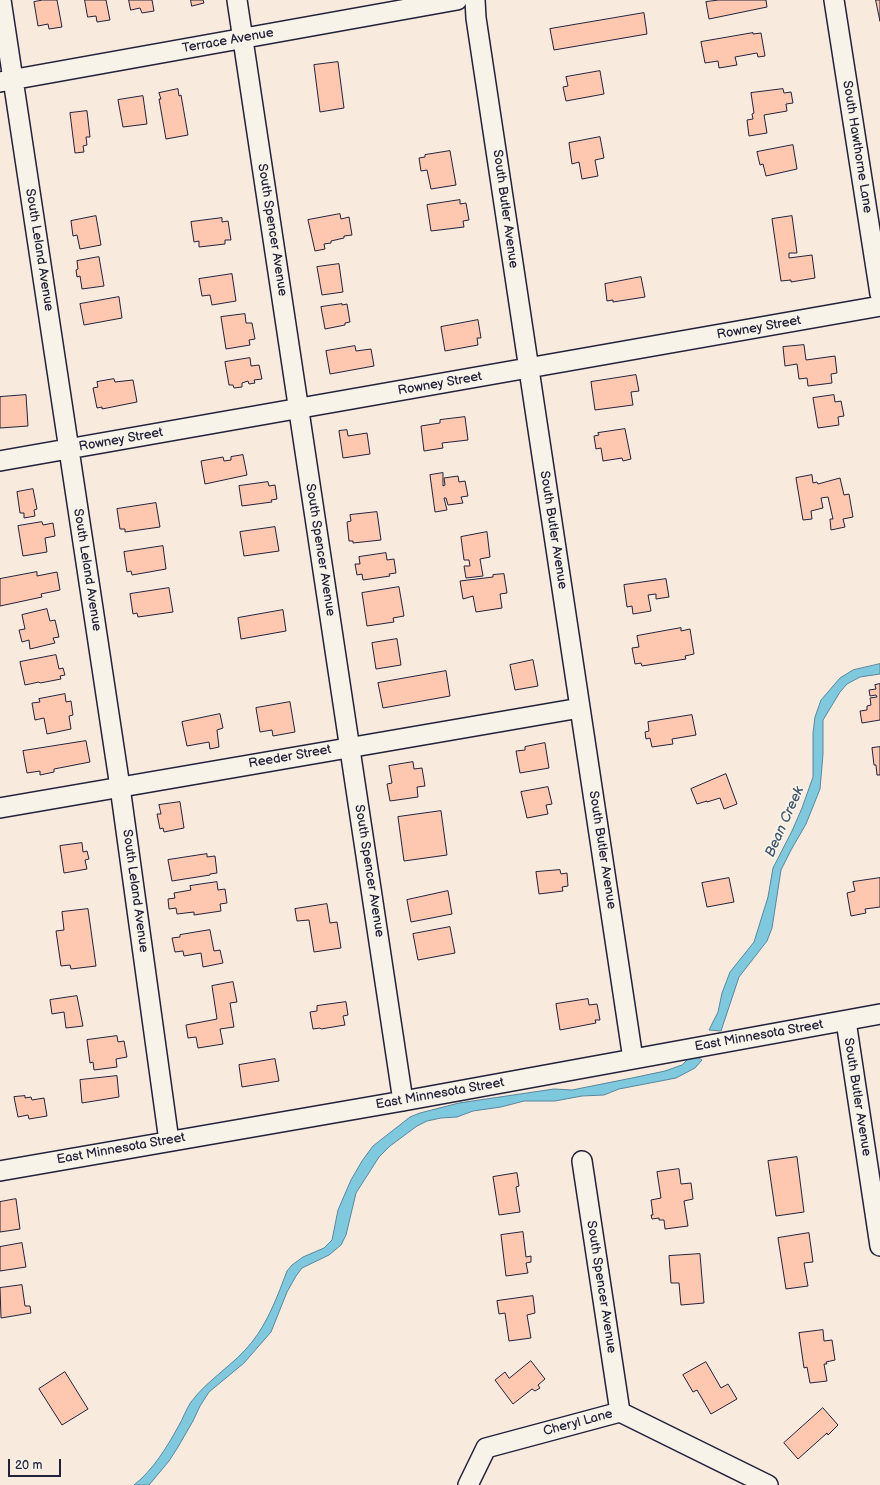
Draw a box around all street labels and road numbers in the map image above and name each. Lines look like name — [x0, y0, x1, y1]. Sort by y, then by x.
street label: Terrace Avenue — [181, 25, 275, 57]
street label: South Hawthorne Lane — [839, 80, 875, 214]
street label: South Butler Avenue — [489, 149, 521, 269]
street label: South Spencer Avenue — [254, 163, 290, 297]
street label: South Leland Avenue — [22, 188, 56, 312]
street label: Rowney Street — [716, 313, 802, 343]
street label: Rowney Street — [397, 369, 483, 399]
street label: Rowney Street — [78, 425, 164, 455]
street label: South Butler Avenue — [536, 470, 570, 590]
street label: South Spencer Avenue — [302, 483, 338, 617]
street label: South Leland Avenue — [70, 508, 104, 632]
street label: Reeder Street — [247, 742, 333, 772]
street label: South Butler Avenue — [585, 790, 619, 910]
street label: South Spencer Avenue — [351, 804, 387, 938]
street label: South Leland Avenue — [119, 829, 151, 953]
street label: East Minnesota Street — [693, 1017, 825, 1055]
street label: South Butler Avenue — [840, 1037, 874, 1157]
street label: East Minnesota Street — [374, 1075, 506, 1113]
street label: East Minnesota Street — [55, 1130, 187, 1168]
street label: South Spencer Avenue — [583, 1220, 619, 1354]
street label: Cheryl Lane — [542, 1406, 614, 1440]

